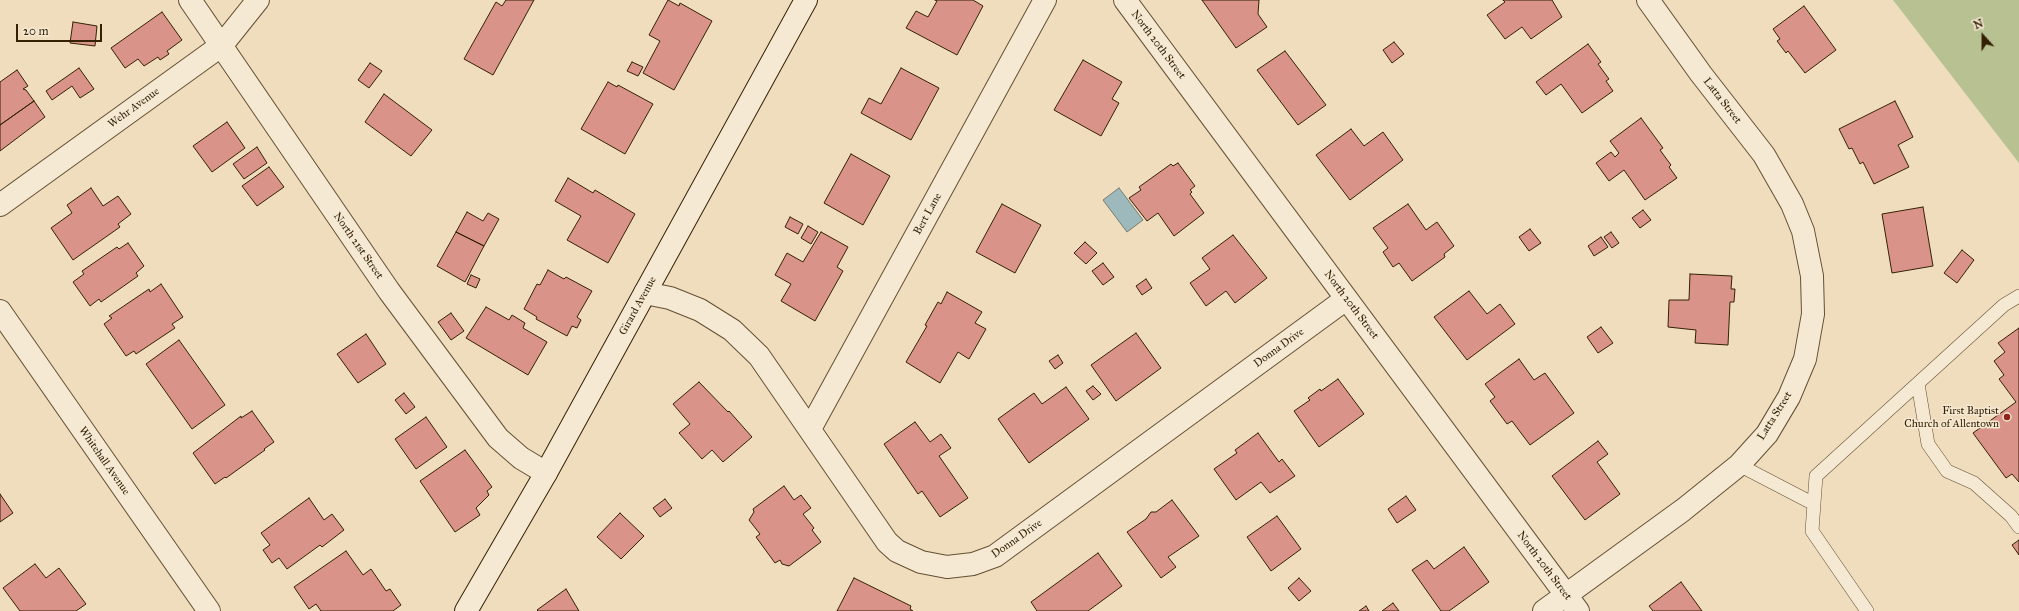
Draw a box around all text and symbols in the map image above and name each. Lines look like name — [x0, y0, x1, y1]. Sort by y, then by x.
street label: North 20th Street — [1128, 8, 1188, 82]
scale bar — [18, 16, 104, 42]
north arrow — [1963, 16, 2003, 56]
text: N — [1972, 17, 1985, 32]
text: 20 m — [23, 24, 49, 38]
street label: Latta Street — [1700, 75, 1744, 127]
street label: Wehr Avenue — [106, 85, 162, 131]
street label: Bert Lane — [911, 191, 945, 237]
street label: North 21st Street — [330, 210, 386, 282]
street label: North 20th Street — [1321, 268, 1381, 342]
street label: Girard Avenue — [617, 274, 659, 338]
street label: Donna Drive — [1251, 325, 1307, 371]
street label: Latta Street — [1755, 389, 1795, 443]
place label: First Baptist Church of Allentown — [1904, 404, 1999, 430]
marker: First Baptist Church of Allentown — [2002, 412, 2012, 422]
street label: Whitehall Avenue — [76, 424, 132, 498]
street label: Donna Drive — [989, 517, 1045, 561]
street label: North 20th Street — [1514, 529, 1574, 603]

